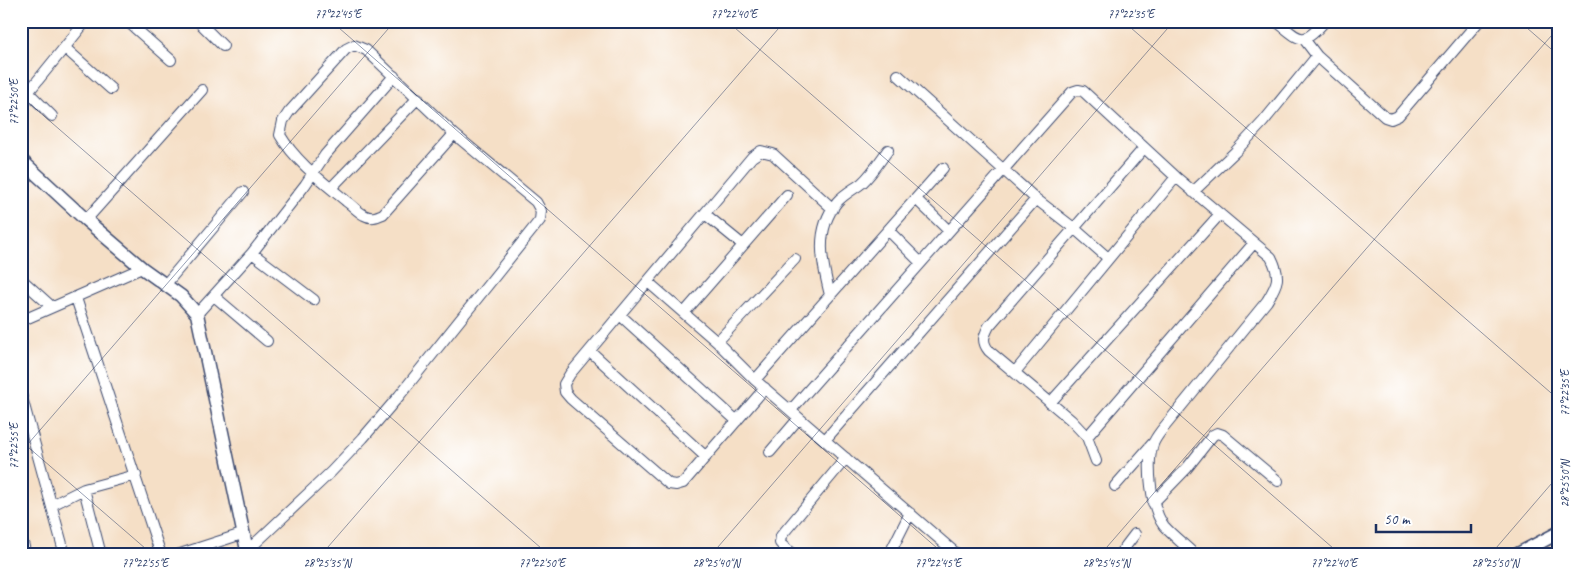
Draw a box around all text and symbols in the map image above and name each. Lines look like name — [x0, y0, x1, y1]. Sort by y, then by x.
text: 77°22'45"E — [315, 6, 363, 22]
text: 77°22'40"E — [711, 6, 759, 22]
text: 77°22'35"E — [1108, 6, 1156, 22]
text: 77°22'50"E — [6, 77, 22, 125]
text: 77°22'35"E — [1557, 368, 1573, 416]
text: 77°22'55"E — [6, 421, 22, 469]
text: 28°25'50"N — [1557, 459, 1573, 508]
scale bar — [1376, 501, 1472, 533]
text: 50 m — [1384, 510, 1411, 529]
text: 77°22'55"E — [122, 555, 170, 571]
text: 28°25'35"N — [303, 555, 352, 571]
text: 77°22'50"E — [519, 555, 567, 571]
text: 28°25'40"N — [692, 555, 741, 571]
text: 77°22'45"E — [915, 555, 963, 571]
text: 28°25'45"N — [1082, 555, 1131, 571]
text: 77°22'40"E — [1311, 555, 1359, 571]
text: 28°25'50"N — [1471, 555, 1520, 571]

